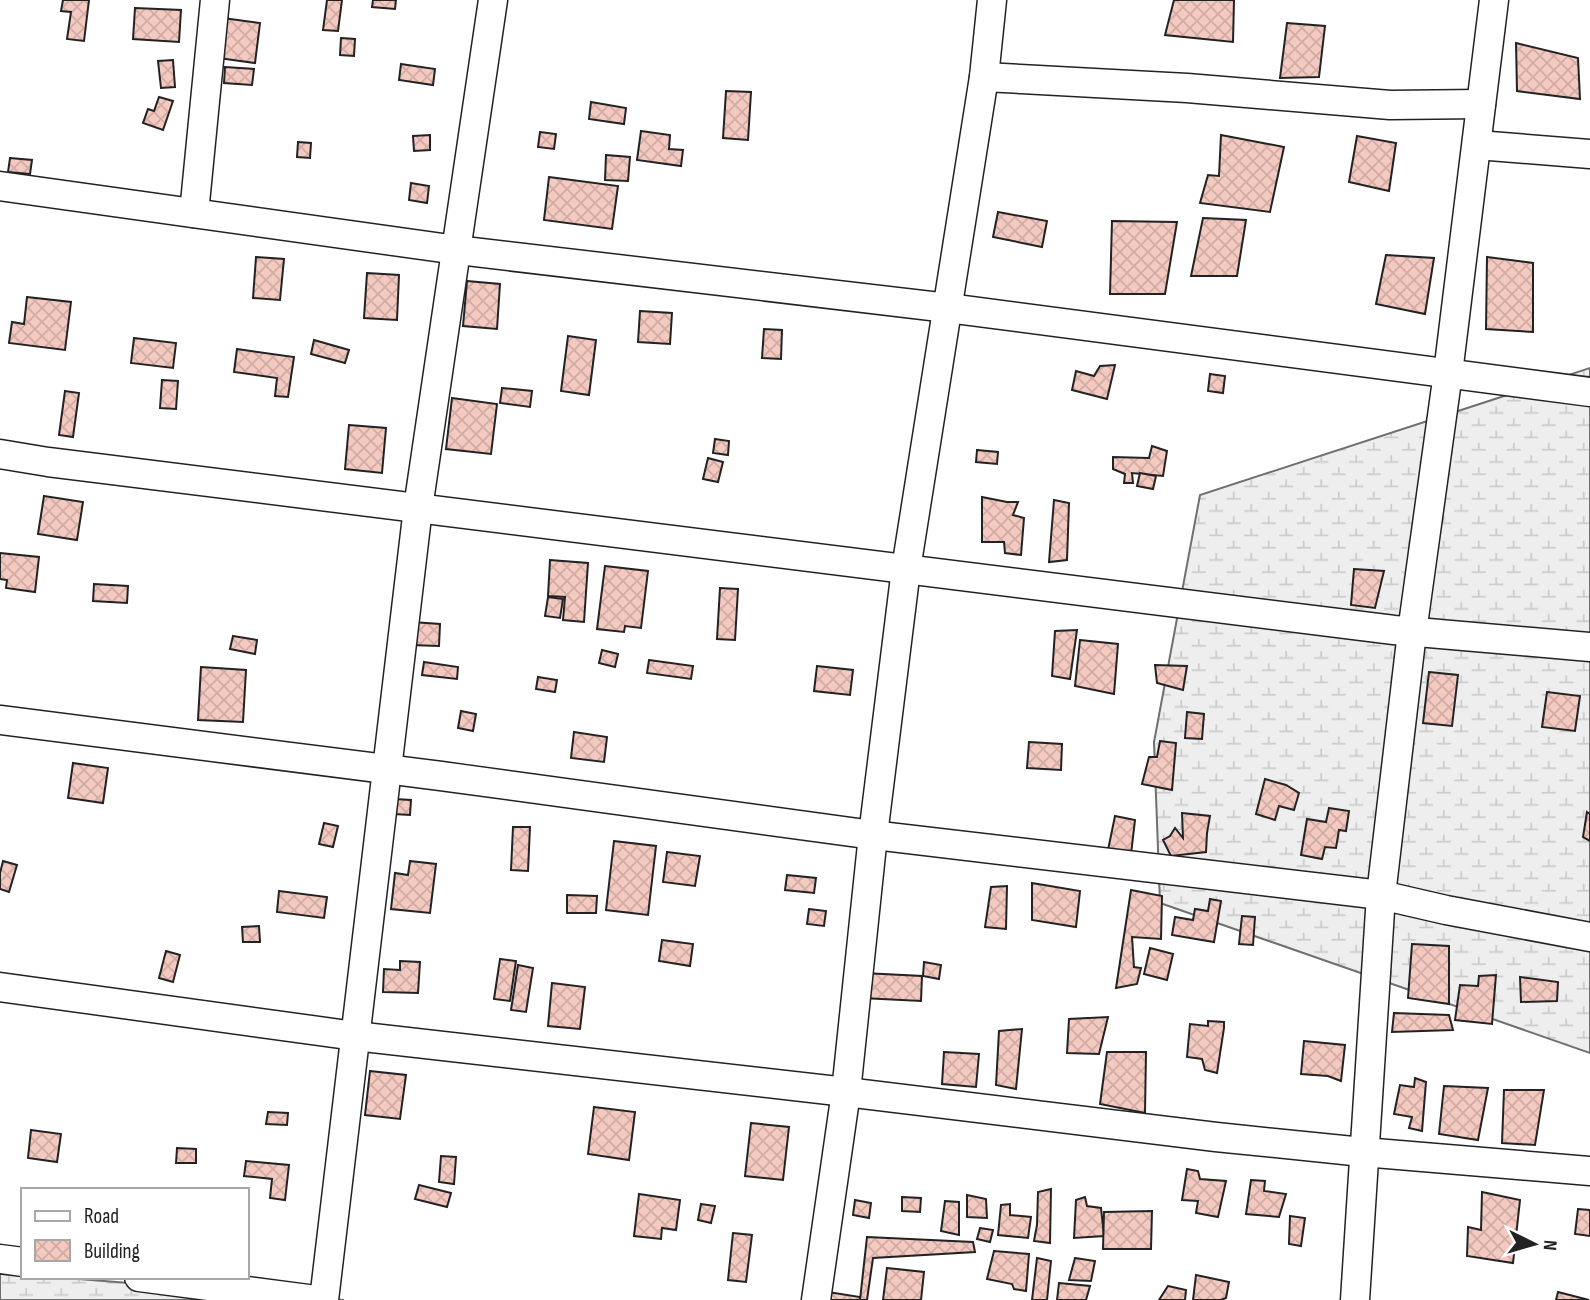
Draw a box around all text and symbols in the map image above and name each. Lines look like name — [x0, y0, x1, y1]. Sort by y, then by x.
legend — [21, 1188, 248, 1279]
text: Road — [84, 1204, 119, 1229]
north arrow — [1499, 1209, 1569, 1279]
text: Building — [84, 1239, 140, 1264]
text: N — [1538, 1239, 1561, 1251]

